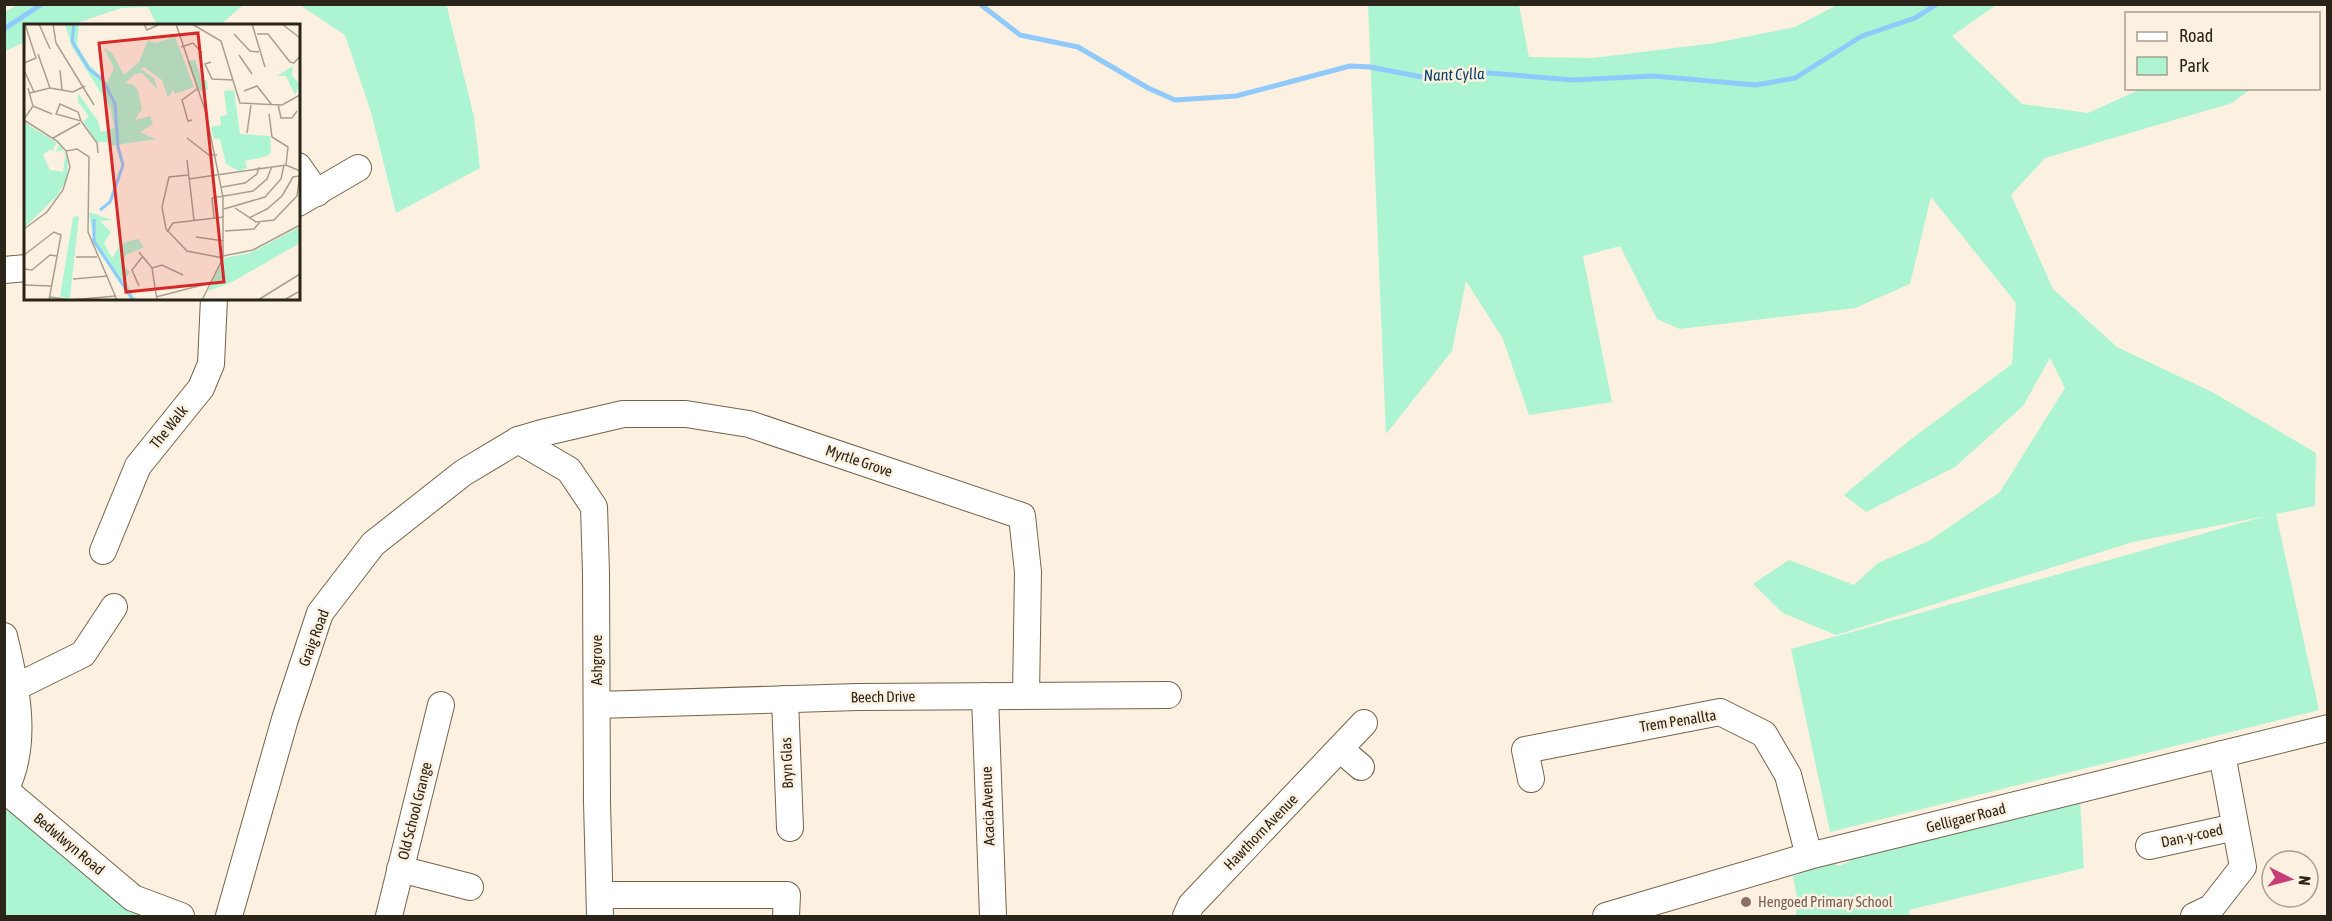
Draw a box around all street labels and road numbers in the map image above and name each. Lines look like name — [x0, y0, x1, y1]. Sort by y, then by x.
street label: The Walk — [146, 401, 191, 452]
street label: Myrtle Grove — [823, 441, 895, 480]
street label: Graig Road — [295, 607, 332, 669]
street label: Ashgrove — [588, 635, 605, 685]
street label: Beech Drive — [851, 687, 916, 706]
street label: Trem Penallta — [1638, 706, 1717, 735]
street label: Bryn Glas — [777, 737, 796, 789]
street label: Old School Grange — [394, 760, 435, 862]
street label: Acacia Avenue — [978, 766, 997, 846]
street label: Hawthorn Avenue — [1220, 790, 1301, 873]
street label: Gelligaer Road — [1924, 799, 2007, 836]
street label: Bedwlwyn Road — [31, 809, 108, 878]
street label: Dan-y-coed — [2159, 821, 2224, 850]

